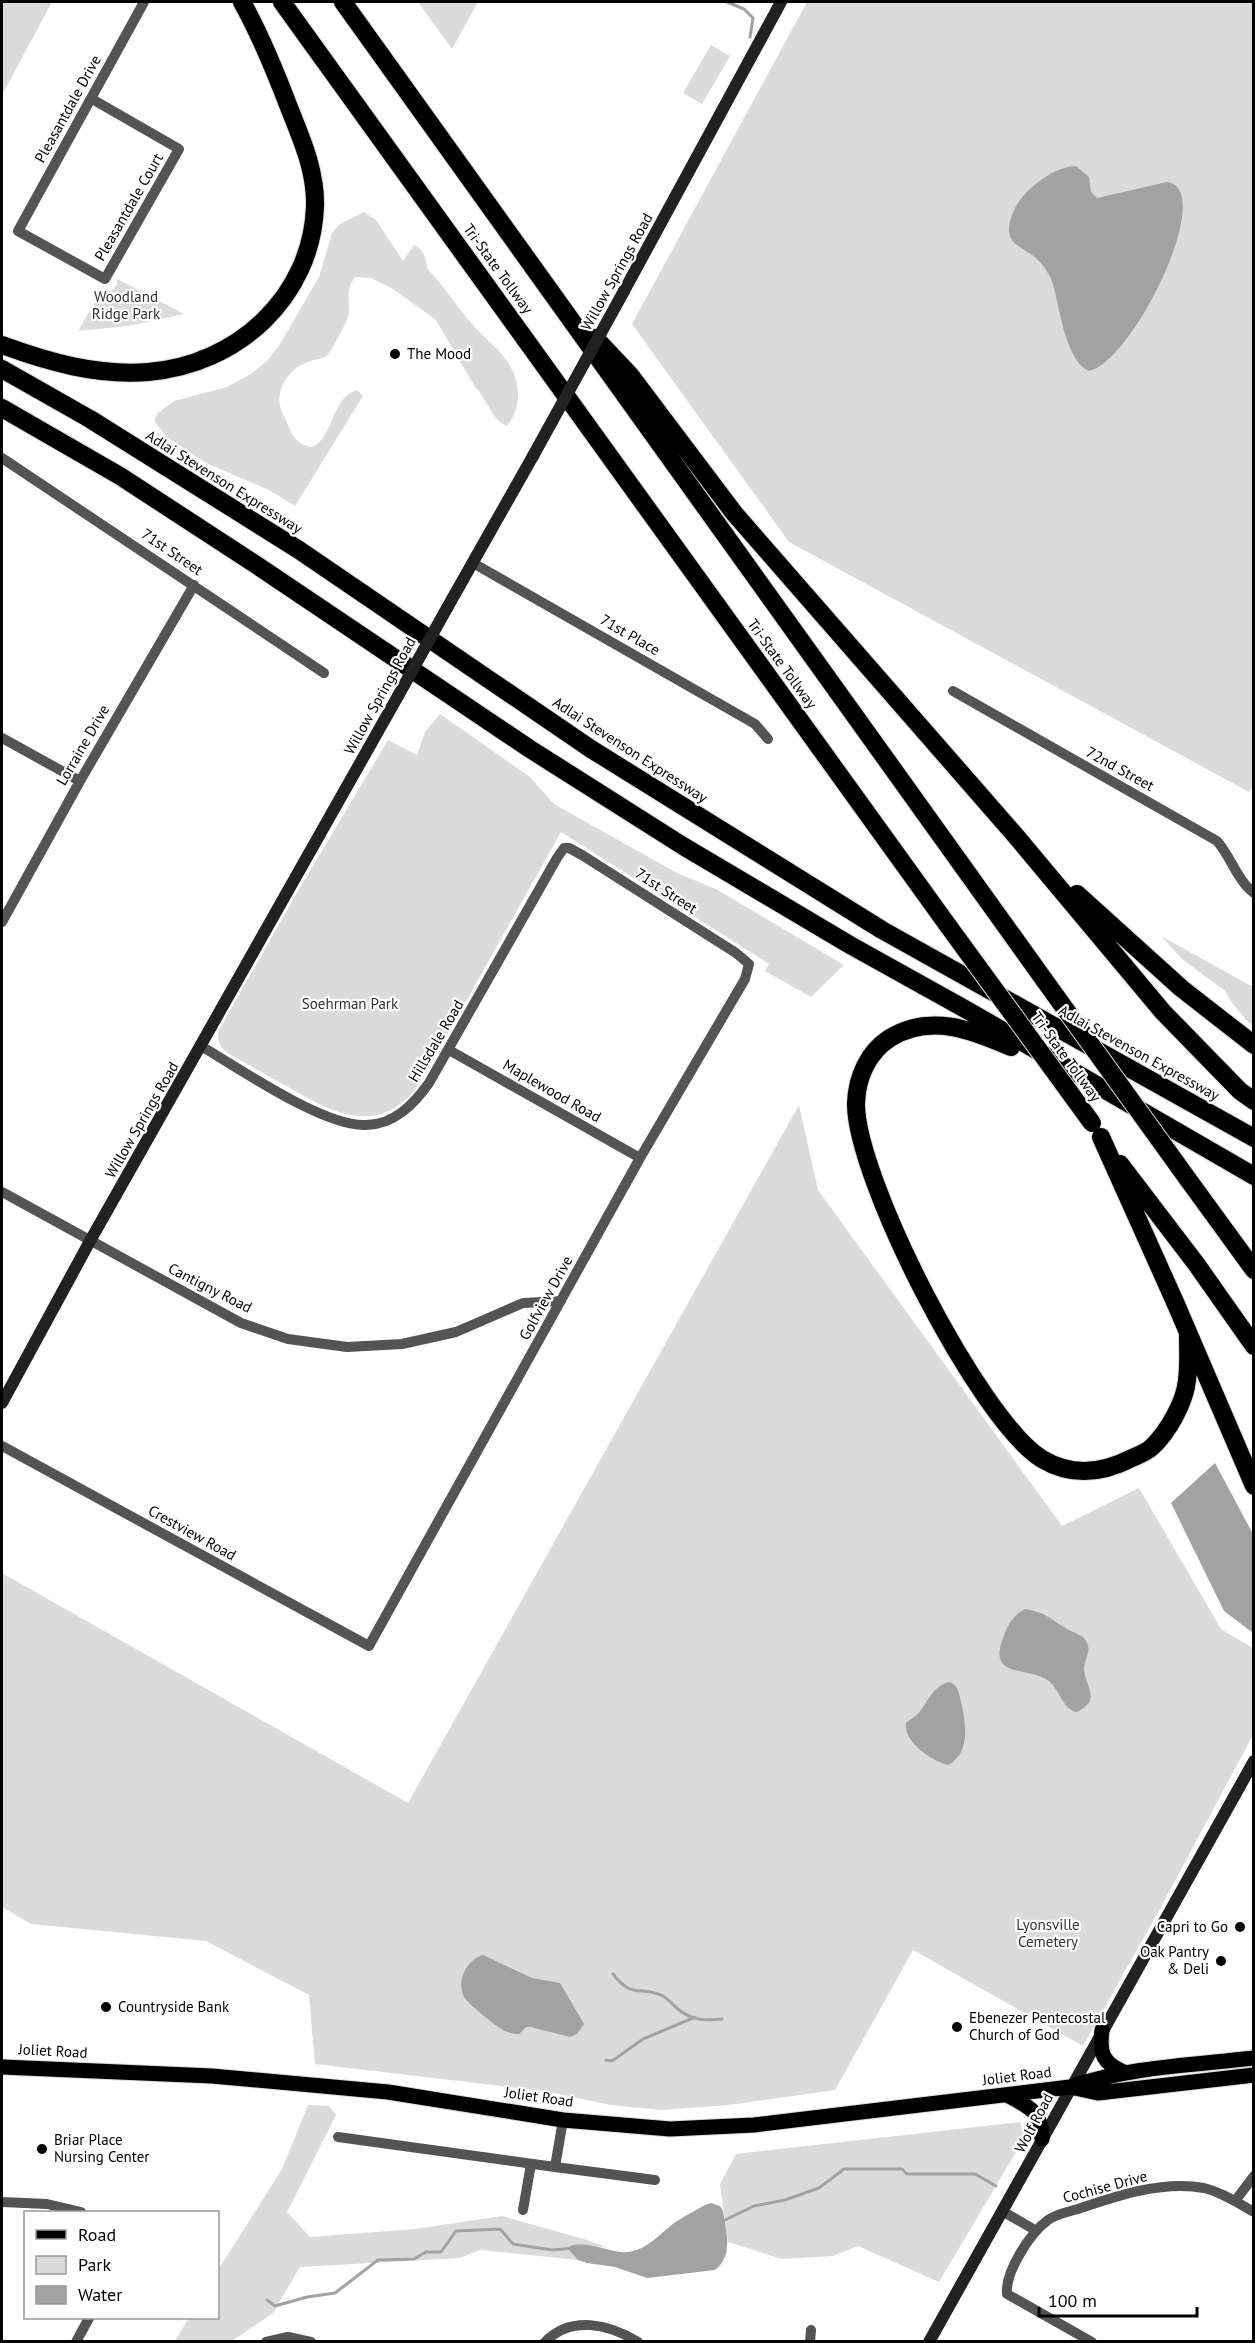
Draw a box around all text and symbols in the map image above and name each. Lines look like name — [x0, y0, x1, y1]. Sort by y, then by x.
street label: Pleasantdale Drive — [30, 52, 105, 166]
street label: Pleasantdale Court — [90, 150, 167, 264]
street label: Willow Springs Road — [576, 210, 657, 334]
street label: Tri-State Tollway — [459, 220, 537, 317]
park label: Woodland Ridge Park — [92, 287, 161, 323]
place label: The Mood — [407, 344, 471, 363]
marker: The Mood — [388, 347, 402, 361]
street label: Adlai Stevenson Expressway — [142, 426, 306, 538]
street label: 71st Street — [138, 524, 207, 579]
street label: 71st Place — [597, 610, 664, 659]
street label: Tri-State Tollway — [743, 615, 821, 712]
street label: Willow Springs Road — [339, 634, 420, 758]
street label: Adlai Stevenson Expressway — [549, 692, 711, 807]
street label: Lorraine Drive — [52, 701, 113, 788]
street label: 72nd Street — [1083, 742, 1158, 795]
street label: 71st Street — [632, 864, 701, 918]
park label: Soehrman Park — [302, 994, 399, 1013]
street label: Hillsdale Road — [404, 996, 468, 1085]
street label: Adlai Stevenson Expressway — [1055, 1000, 1223, 1105]
street label: Tri-State Tollway — [1027, 1008, 1105, 1105]
street label: Maplewood Road — [500, 1055, 605, 1126]
street label: Willow Springs Road — [101, 1058, 183, 1181]
street label: Golfview Drive — [515, 1252, 577, 1343]
street label: Cantigny Road — [165, 1258, 255, 1317]
street label: Crestview Road — [145, 1501, 240, 1565]
park label: Lyonsville Cemetery — [1016, 1915, 1080, 1951]
place label: Capri to Go — [1157, 1917, 1228, 1936]
marker: Capri to Go — [1233, 1920, 1247, 1934]
place label: Oak Pantry & Deli — [1140, 1942, 1209, 1978]
marker: Oak Pantry & Deli — [1214, 1954, 1228, 1968]
place label: Countryside Bank — [118, 1997, 230, 2016]
marker: Countryside Bank — [99, 2000, 113, 2014]
place label: Ebenezer Pentecostal Church of God — [969, 2008, 1106, 2044]
marker: Ebenezer Pentecostal Church of God — [950, 2020, 964, 2034]
street label: Joliet Road — [17, 2039, 88, 2062]
street label: Joliet Road — [980, 2062, 1052, 2089]
street label: Joliet Road — [502, 2082, 575, 2111]
street label: Wolf Road — [1010, 2090, 1057, 2156]
place label: Briar Place Nursing Center — [54, 2130, 149, 2166]
marker: Briar Place Nursing Center — [35, 2142, 49, 2156]
street label: Cochise Drive — [1061, 2166, 1149, 2207]
legend — [24, 2211, 219, 2319]
text: Road — [78, 2223, 116, 2246]
text: Park — [78, 2253, 111, 2276]
scale bar — [1039, 2280, 1196, 2318]
text: Water — [78, 2283, 122, 2306]
text: 100 m — [1048, 2289, 1097, 2312]

